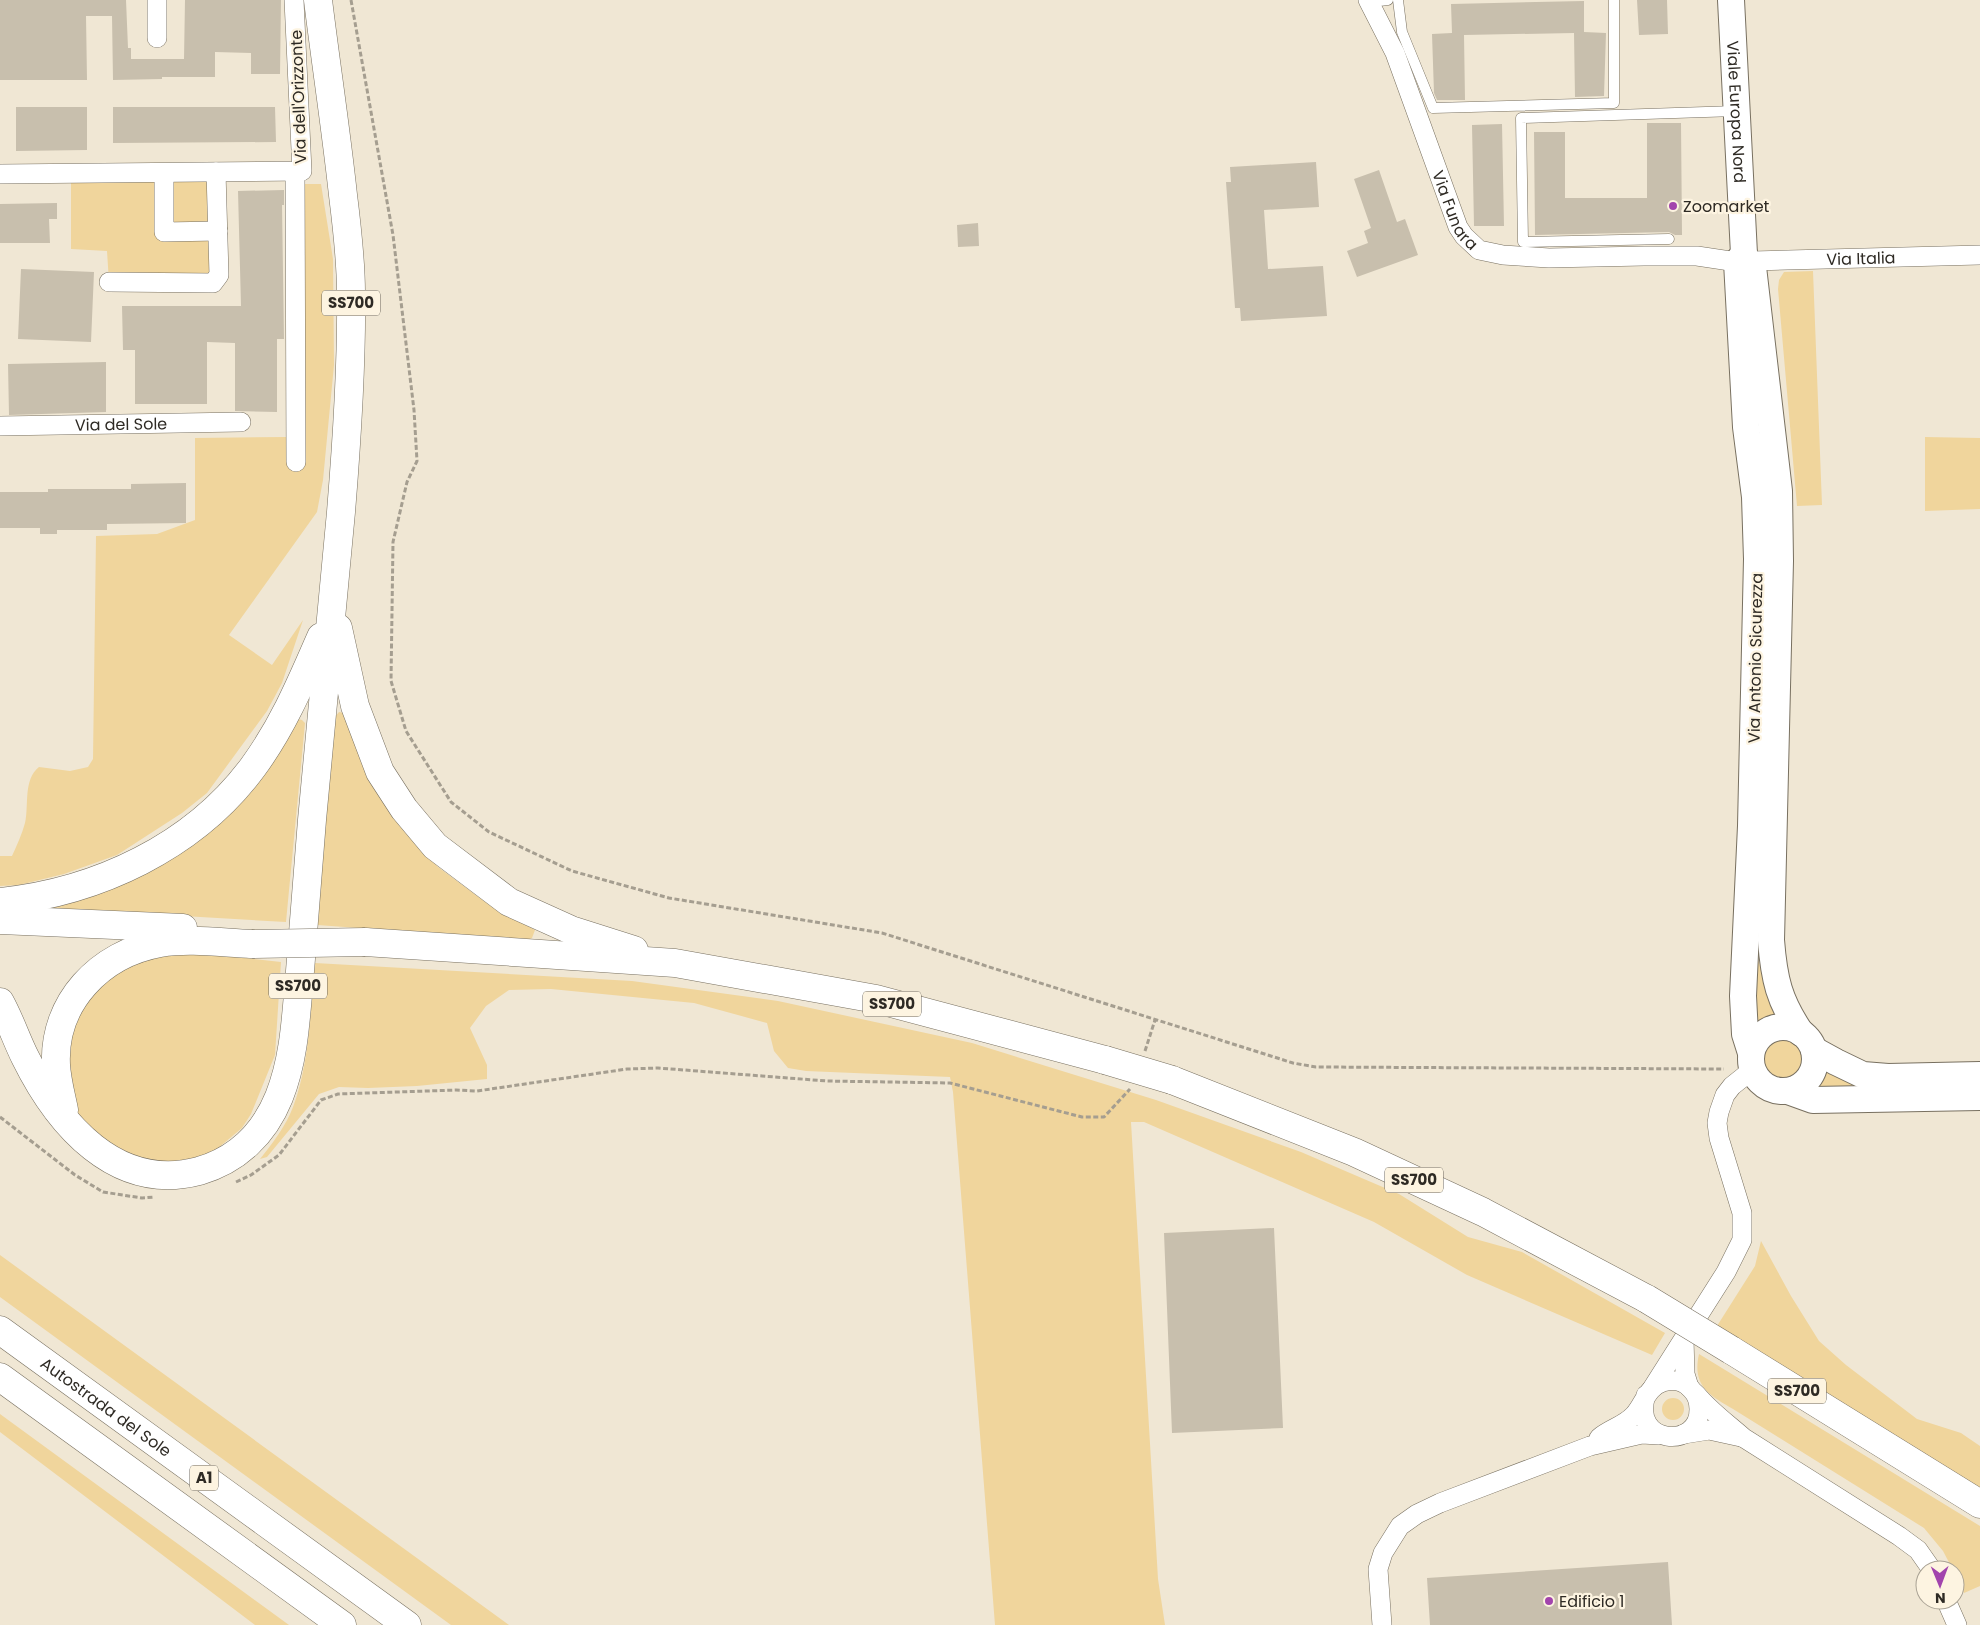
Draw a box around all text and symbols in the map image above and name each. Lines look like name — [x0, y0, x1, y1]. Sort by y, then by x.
street label: Via dell'Orizzonte — [285, 29, 312, 164]
street label: Viale Europa Nord — [1721, 40, 1751, 184]
street label: Via Funara — [1426, 167, 1483, 255]
place label: Zoomarket — [1683, 195, 1770, 218]
marker: Zoomarket — [1667, 200, 1679, 212]
street label: Via Italia — [1826, 246, 1896, 271]
road number: SS700 — [322, 290, 380, 316]
street label: Via del Sole — [75, 412, 167, 437]
street label: Via Antonio Sicurezza — [1743, 573, 1768, 743]
road number: SS700 — [269, 974, 327, 998]
road number: SS700 — [863, 992, 921, 1016]
road number: SS700 — [1385, 1168, 1443, 1192]
street label: Autostrada del Sole — [36, 1352, 176, 1463]
road number: SS700 — [1768, 1378, 1826, 1404]
road number: A1 — [190, 1466, 218, 1490]
north arrow — [1915, 1560, 1965, 1610]
text: N — [1935, 1588, 1946, 1608]
place label: Edificio 1 — [1559, 1590, 1624, 1613]
marker: Edificio 1 — [1543, 1595, 1555, 1607]

